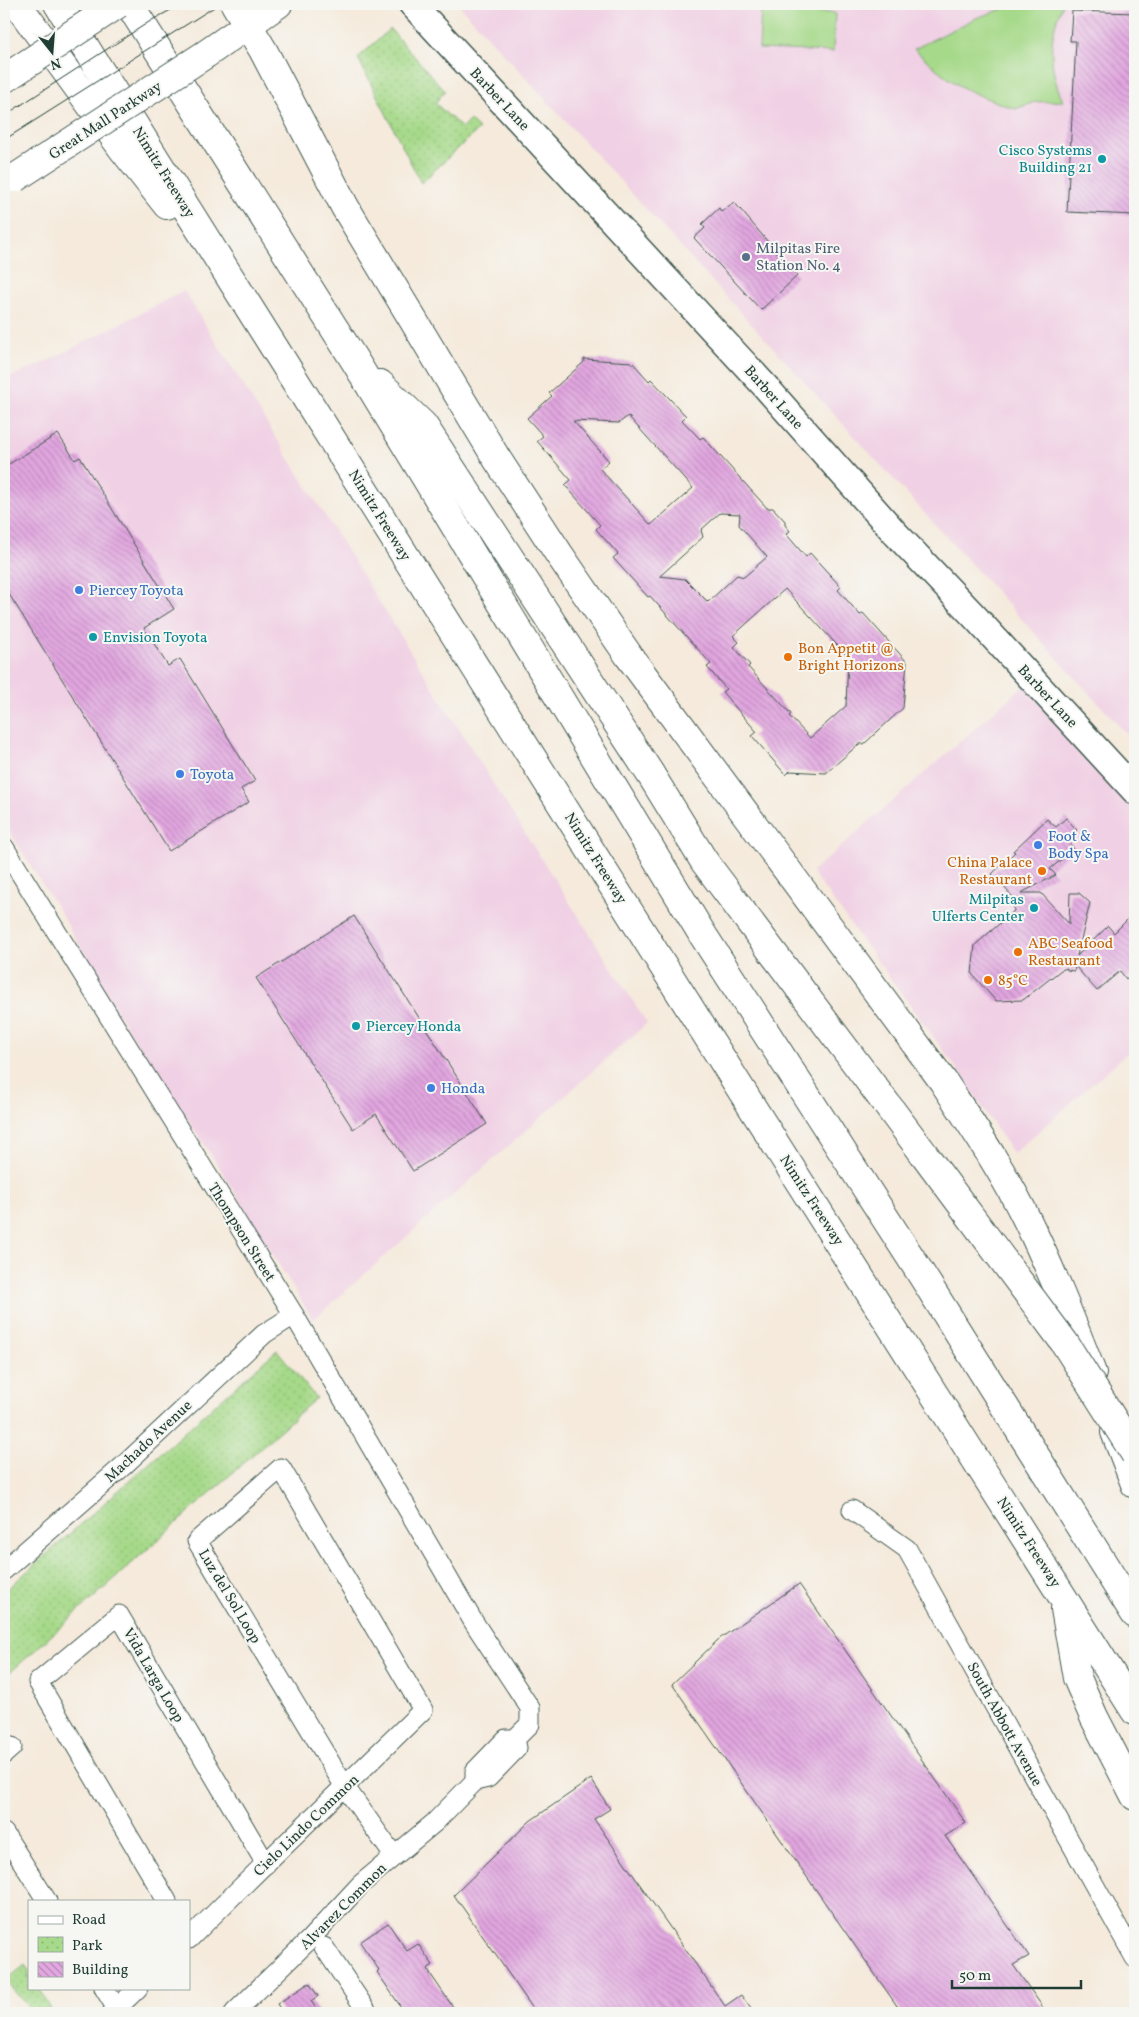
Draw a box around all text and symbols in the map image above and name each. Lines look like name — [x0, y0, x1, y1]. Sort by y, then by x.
north arrow — [28, 28, 78, 78]
text: N — [48, 52, 63, 74]
street label: Barber Lane — [464, 64, 534, 136]
street label: Great Mall Parkway — [45, 77, 166, 166]
street label: Nimitz Freeway — [126, 123, 199, 223]
place label: Cisco Systems Building 21 — [999, 141, 1092, 179]
marker: Cisco Systems Building 21 — [1096, 153, 1108, 165]
place label: Milpitas Fire Station No. 4 — [756, 239, 841, 277]
marker: Milpitas Fire Station No. 4 — [740, 251, 752, 263]
street label: Barber Lane — [738, 361, 807, 435]
street label: Nimitz Freeway — [342, 466, 415, 566]
place label: Piercey Toyota — [89, 581, 184, 602]
marker: Piercey Toyota — [73, 584, 85, 596]
place label: Envision Toyota — [103, 628, 207, 649]
marker: Envision Toyota — [87, 631, 99, 643]
place label: Bon Appetit @ Bright Horizons — [798, 639, 904, 677]
marker: Bon Appetit @ Bright Horizons — [782, 651, 794, 663]
street label: Barber Lane — [1012, 661, 1082, 733]
place label: Toyota — [190, 765, 234, 786]
marker: Toyota — [174, 768, 186, 780]
street label: Nimitz Freeway — [558, 809, 631, 909]
place label: Foot & Body Spa — [1048, 827, 1109, 865]
marker: Foot & Body Spa — [1032, 839, 1044, 851]
place label: China Palace Restaurant — [947, 853, 1032, 891]
marker: China Palace Restaurant — [1036, 865, 1048, 877]
place label: Milpitas Ulferts Center — [932, 890, 1024, 928]
marker: Milpitas Ulferts Center — [1028, 902, 1040, 914]
place label: ABC Seafood Restaurant — [1028, 934, 1113, 972]
marker: ABC Seafood Restaurant — [1012, 946, 1024, 958]
place label: 85°C — [998, 971, 1028, 992]
marker: 85°C — [982, 974, 994, 986]
place label: Piercey Honda — [366, 1017, 461, 1038]
marker: Piercey Honda — [350, 1020, 362, 1032]
place label: Honda — [441, 1079, 485, 1100]
marker: Honda — [425, 1082, 437, 1094]
street label: Nimitz Freeway — [774, 1151, 848, 1250]
street label: Thompson Street — [202, 1179, 280, 1286]
street label: Machado Avenue — [101, 1396, 197, 1488]
street label: Nimitz Freeway — [991, 1493, 1065, 1592]
street label: Luz del Sol Loop — [192, 1546, 265, 1648]
street label: Vida Larga Loop — [117, 1624, 188, 1727]
street label: South Abbott Avenue — [961, 1659, 1047, 1791]
street label: Cielo Lindo Common — [250, 1770, 365, 1882]
street label: Alvarez Common — [296, 1859, 392, 1955]
legend — [28, 1900, 190, 1990]
text: Road — [72, 1910, 106, 1931]
text: Park — [72, 1936, 103, 1957]
scale bar — [952, 1957, 1080, 1989]
text: Building — [72, 1960, 129, 1981]
text: 50 m — [959, 1966, 991, 1987]

